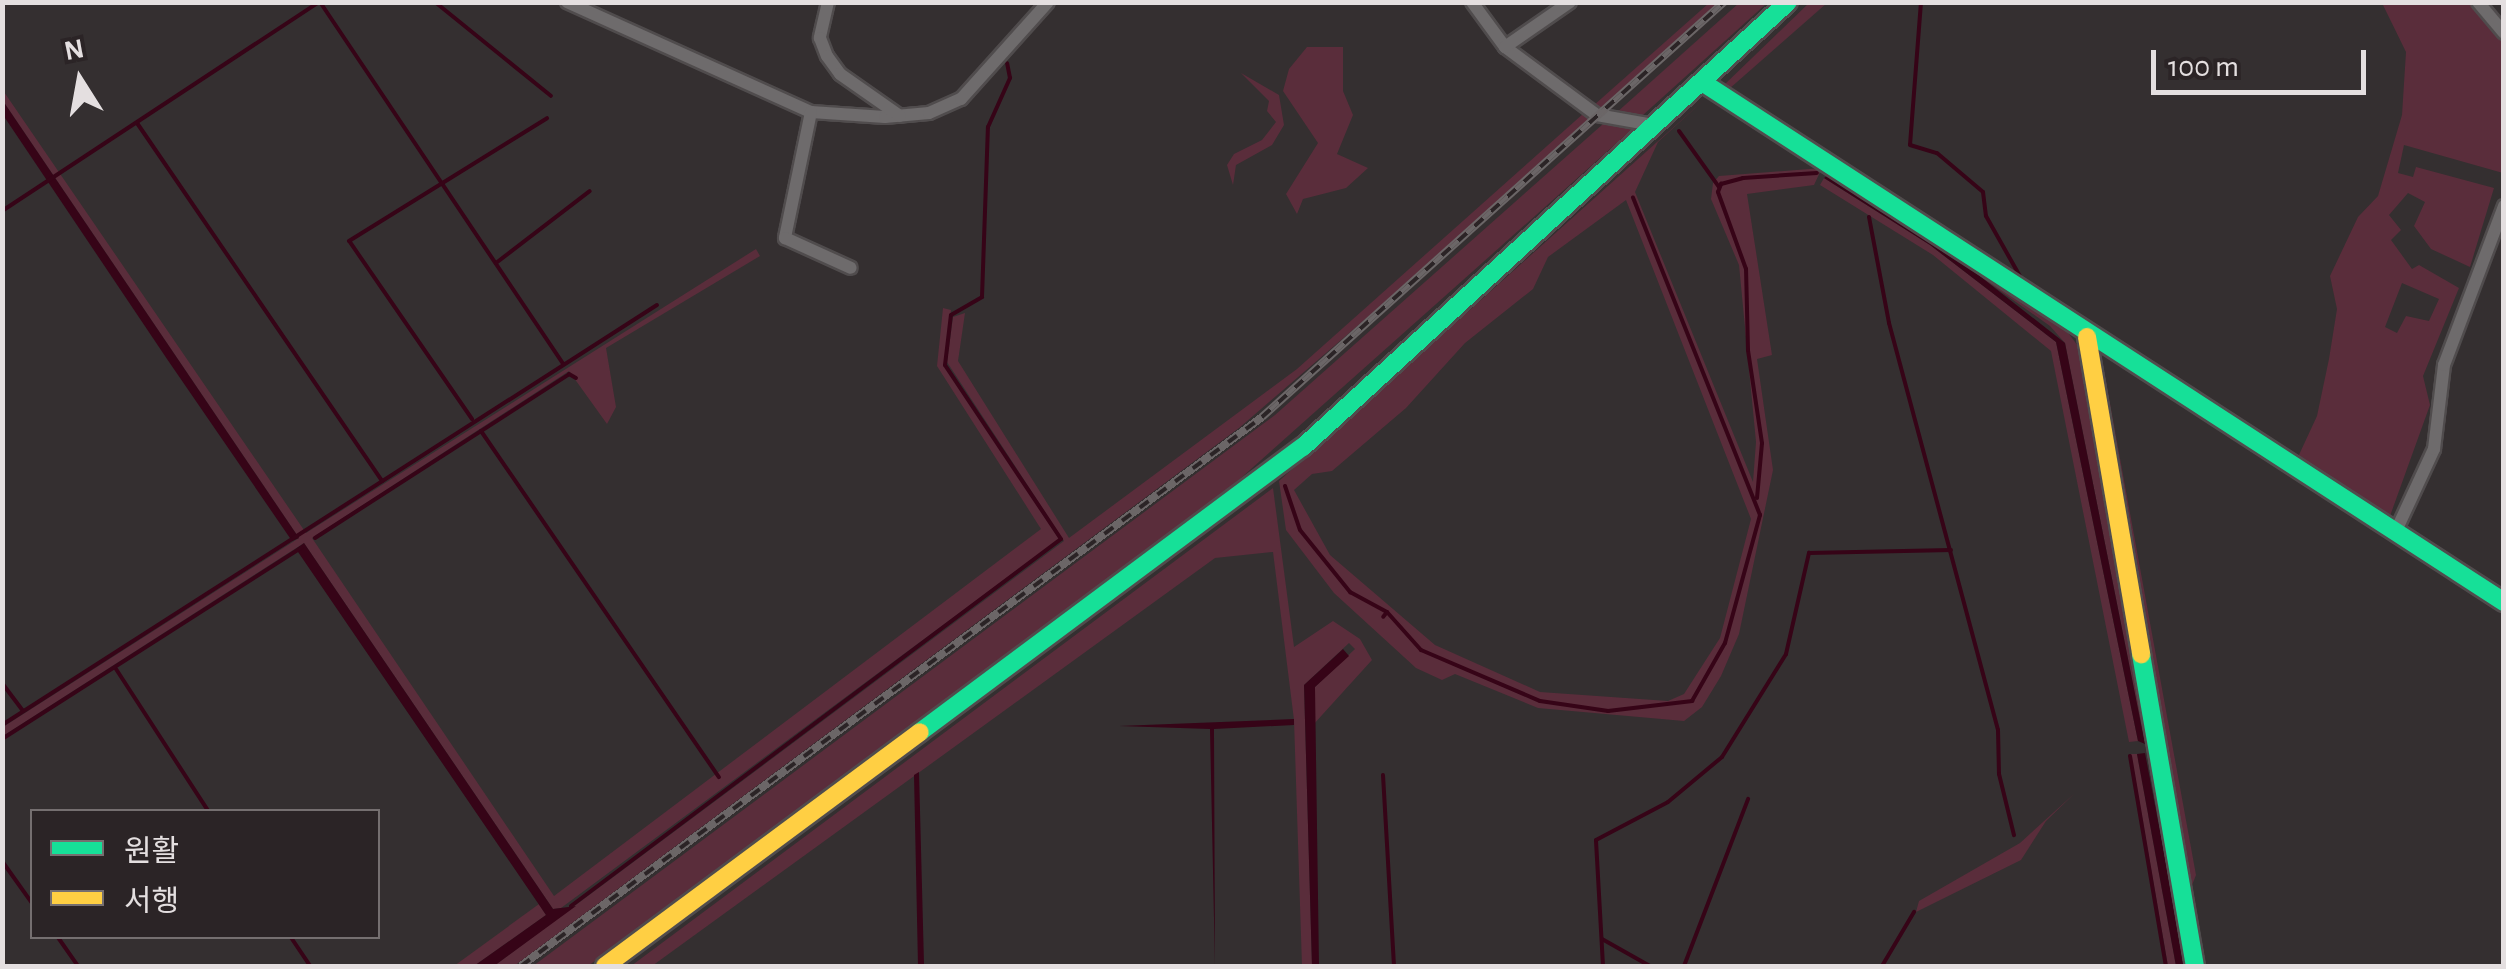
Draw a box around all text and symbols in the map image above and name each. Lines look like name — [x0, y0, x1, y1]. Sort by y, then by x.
north arrow — [30, 30, 130, 130]
scale bar — [2156, 30, 2371, 92]
text: N — [62, 35, 87, 66]
text: 100 m — [2168, 52, 2239, 82]
legend — [30, 809, 380, 939]
text: 원활 — [124, 837, 179, 867]
text: 서행 — [124, 887, 179, 917]

